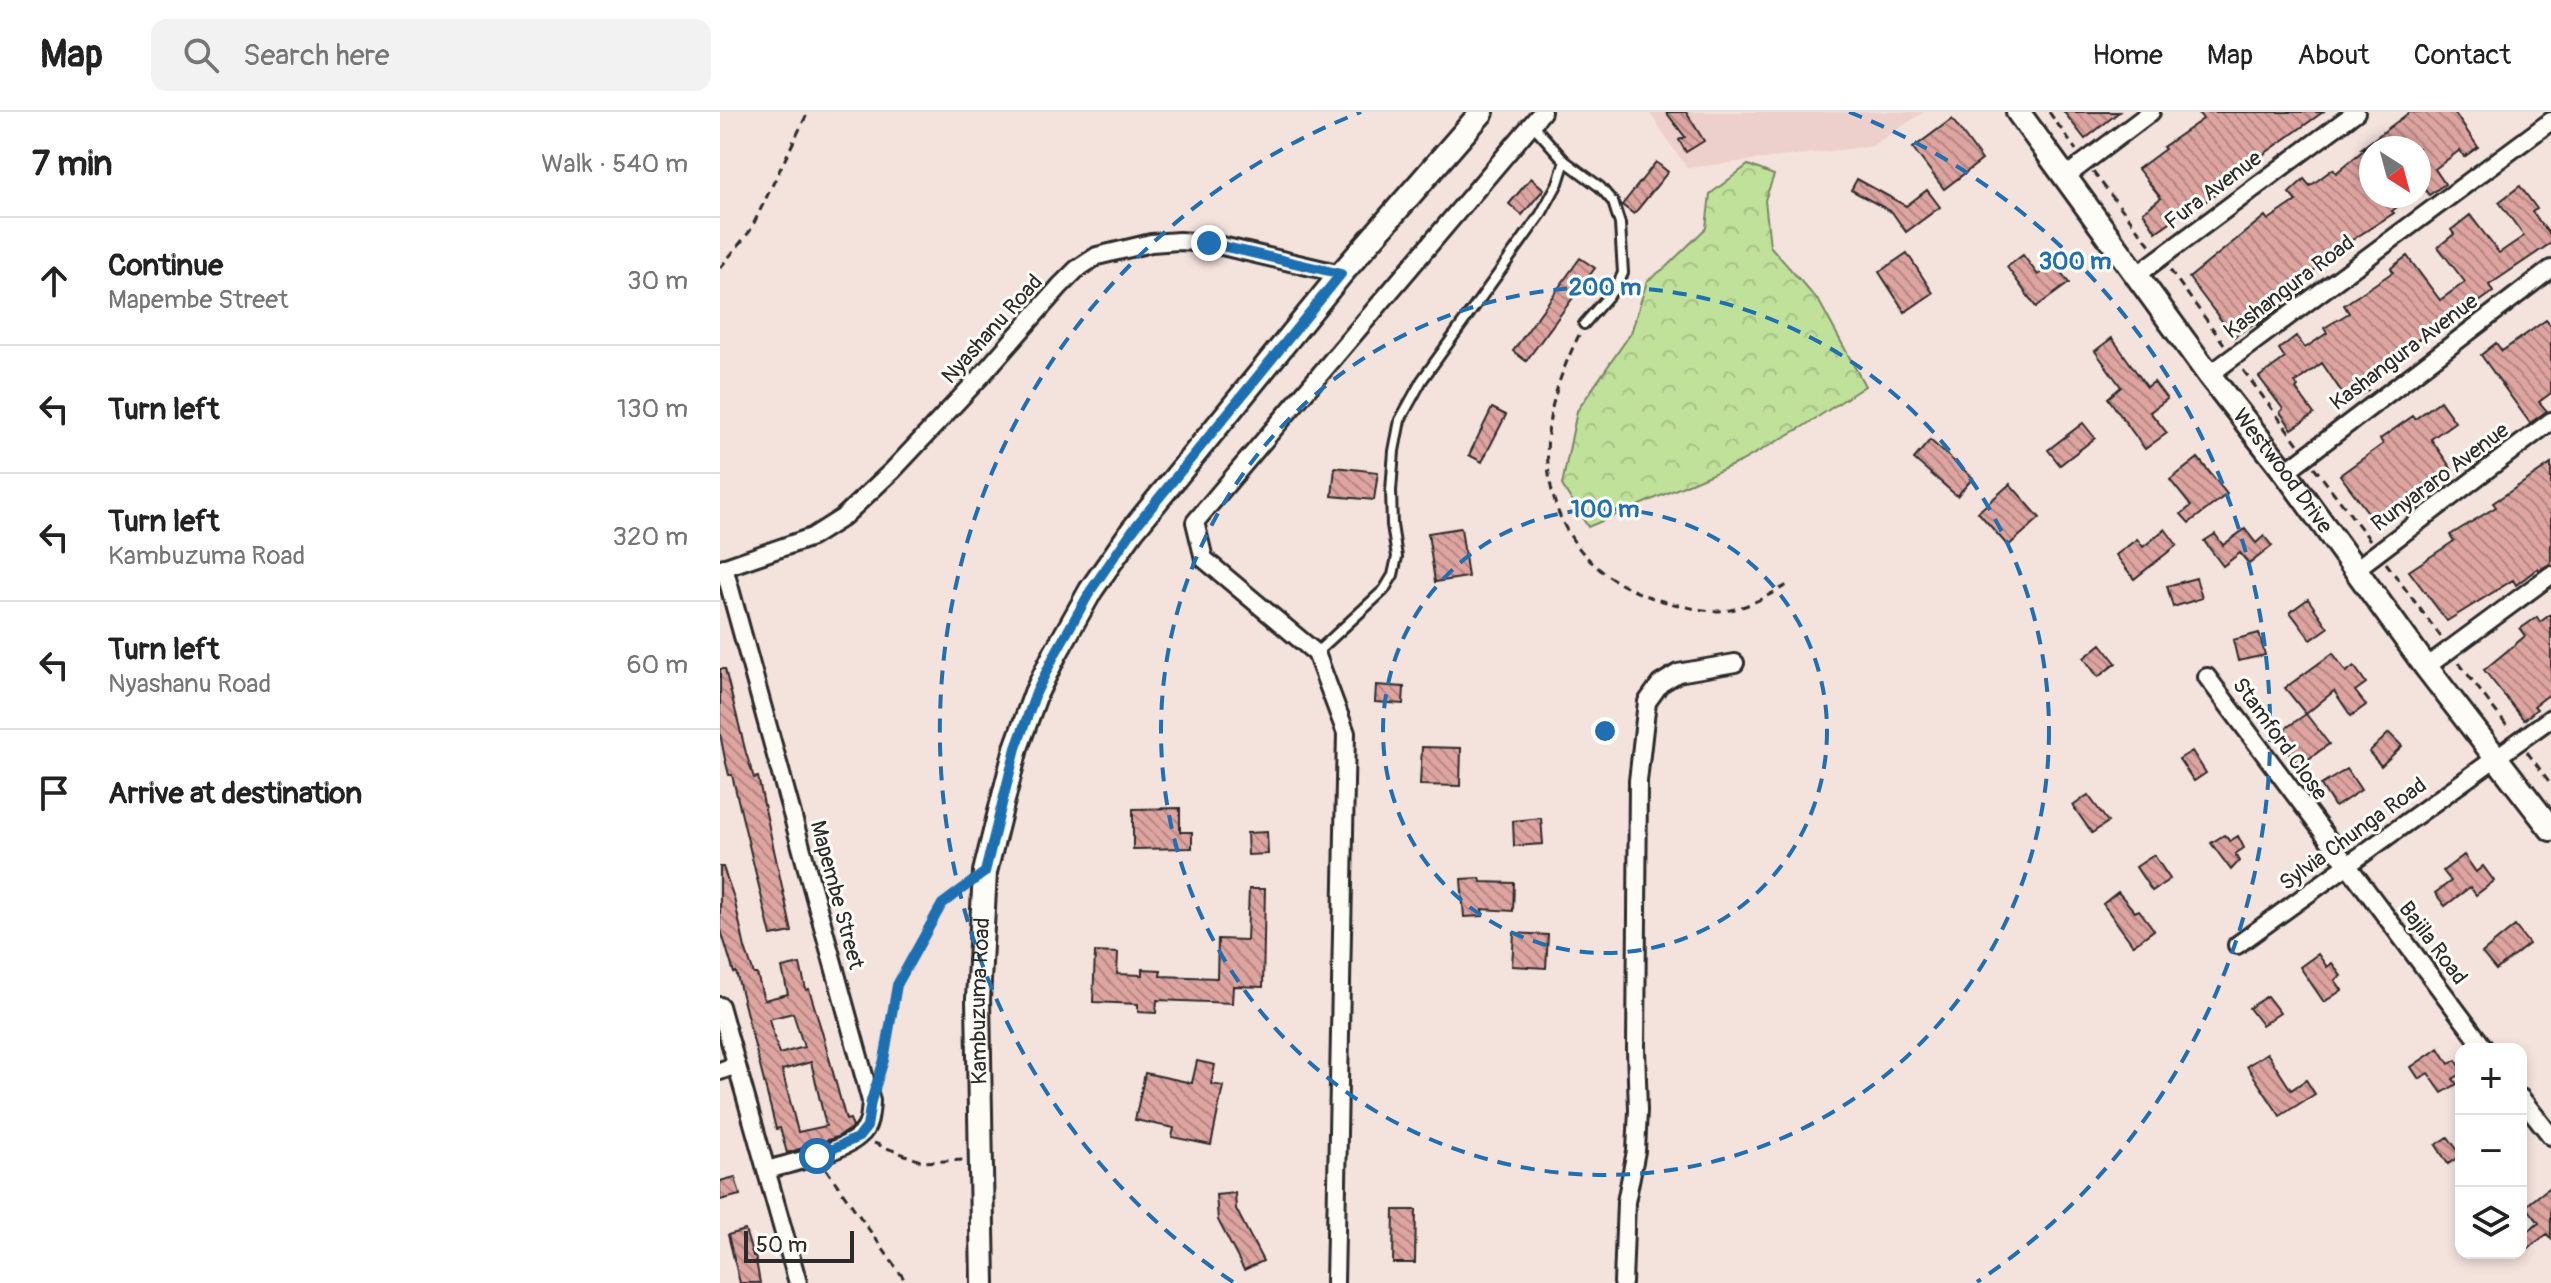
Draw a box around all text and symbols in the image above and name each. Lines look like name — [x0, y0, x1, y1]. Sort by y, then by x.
search box — [151, 19, 711, 91]
text: Map — [40, 31, 103, 79]
icon: search — [179, 33, 223, 77]
text: Search here — [243, 37, 390, 74]
text: Home — [2092, 38, 2163, 73]
text: Map — [2207, 38, 2253, 73]
text: About — [2297, 38, 2370, 73]
text: Contact — [2414, 38, 2511, 73]
north arrow — [2359, 136, 2431, 208]
text: 7 min — [32, 143, 113, 186]
street label: Fura Avenue — [2159, 144, 2267, 236]
text: Walk · 540 m — [541, 148, 688, 180]
route end — [1191, 225, 1227, 261]
street label: Kashangura Road — [2218, 229, 2360, 345]
text: Continue — [108, 247, 223, 284]
text: 300 m — [2039, 247, 2111, 276]
icon: ahead — [32, 259, 76, 303]
text: 30 m — [627, 265, 688, 297]
street label: Nyashanu Road — [935, 268, 1049, 390]
text: 200 m — [1569, 273, 1641, 302]
text: Mapembe Street — [108, 284, 288, 316]
street label: Kashangura Avenue — [2324, 287, 2484, 417]
icon: left — [32, 387, 76, 431]
text: Turn left — [108, 391, 219, 428]
text: 130 m — [617, 393, 688, 425]
street label: Westwood Drive — [2226, 403, 2339, 539]
street label: Runyararo Avenue — [2366, 416, 2514, 538]
text: 100 m — [1571, 495, 1639, 524]
text: Turn left — [108, 503, 219, 540]
icon: left — [32, 515, 76, 559]
text: 320 m — [612, 521, 688, 553]
text: Kambuzuma Road — [108, 540, 305, 572]
text: Turn left — [108, 631, 219, 668]
icon: left — [32, 643, 76, 687]
text: 60 m — [626, 649, 688, 681]
text: Nyashanu Road — [108, 668, 271, 700]
street label: Stamford Close — [2226, 672, 2334, 806]
centre of rings — [1591, 717, 1619, 745]
icon: arrive — [32, 771, 76, 815]
street label: Sylvia Chunga Road — [2274, 771, 2432, 897]
text: Arrive at destination — [108, 775, 362, 812]
street label: Mapembe Street — [804, 818, 870, 973]
street label: Bajila Road — [2392, 896, 2474, 990]
street label: Kambuzuma Road — [964, 917, 996, 1085]
map controls — [2455, 1043, 2527, 1259]
button: + — [2455, 1043, 2527, 1115]
button: − — [2455, 1115, 2527, 1187]
route start — [799, 1138, 835, 1174]
button: layers — [2455, 1187, 2527, 1259]
scale bar — [744, 1227, 854, 1263]
text: 50 m — [756, 1231, 807, 1259]

